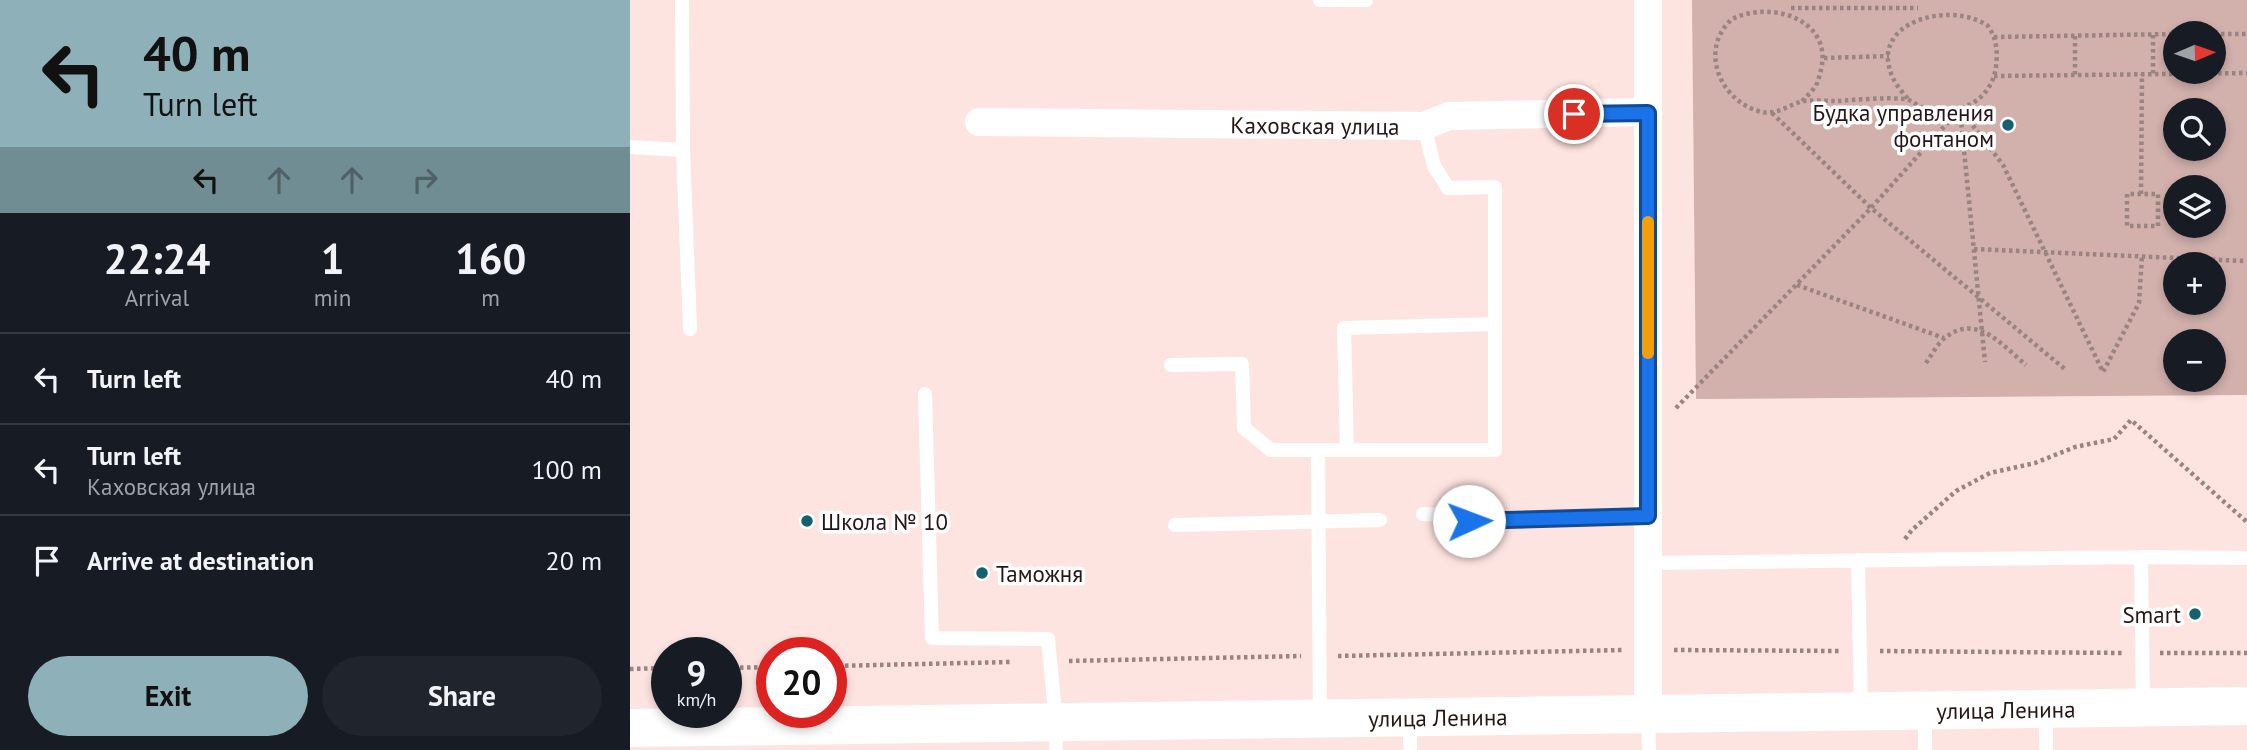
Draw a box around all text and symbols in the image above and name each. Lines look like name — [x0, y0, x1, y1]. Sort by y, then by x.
text: 40 m — [143, 21, 250, 85]
north arrow — [2163, 21, 2226, 84]
map controls — [2163, 21, 2226, 392]
icon: left — [28, 28, 119, 119]
text: Turn left — [143, 83, 258, 125]
pin — [1544, 84, 1604, 144]
icon: arrive — [1555, 95, 1593, 133]
place label: Будка управления фонтаном — [1812, 98, 1994, 153]
button: search — [2163, 98, 2226, 161]
street label: Каховская улица — [1230, 110, 1400, 140]
marker: Будка управления фонтаном — [2000, 117, 2016, 133]
icon: left — [187, 161, 225, 199]
icon: ahead — [260, 161, 298, 199]
icon: ahead — [333, 161, 371, 199]
icon: right — [406, 161, 444, 199]
button: layers — [2163, 175, 2226, 238]
text: 22:24 — [104, 231, 210, 286]
text: 1 — [321, 231, 344, 286]
text: 160 — [455, 231, 526, 286]
button: + — [2163, 252, 2226, 315]
text: Arrival — [125, 283, 189, 312]
text: min — [314, 283, 351, 312]
text: m — [481, 283, 500, 312]
button: − — [2163, 329, 2226, 392]
icon: left — [28, 360, 66, 398]
text: Turn left — [87, 362, 181, 395]
text: 40 m — [546, 362, 602, 395]
text: Turn left — [87, 439, 181, 472]
icon: left — [28, 451, 66, 489]
text: 100 m — [531, 453, 602, 486]
text: Каховская улица — [87, 472, 256, 501]
position arrow — [1432, 484, 1506, 558]
place label: Школа № 10 — [821, 507, 948, 536]
marker: Школа № 10 — [799, 513, 815, 529]
icon: arrive — [28, 542, 66, 580]
text: Arrive at destination — [87, 544, 314, 577]
text: 20 m — [546, 544, 602, 577]
place label: Таможня — [996, 559, 1083, 588]
marker: Таможня — [974, 565, 990, 581]
place label: Smart — [2122, 600, 2181, 629]
marker: Smart — [2187, 606, 2203, 622]
speed limit sign: 20 — [756, 637, 847, 728]
text: 9 — [687, 650, 706, 696]
button: Exit — [28, 656, 308, 736]
button: Share — [322, 656, 602, 736]
text: km/h — [677, 688, 716, 711]
street label: улица Ленина — [1936, 694, 2076, 725]
street label: улица Ленина — [1368, 702, 1508, 732]

